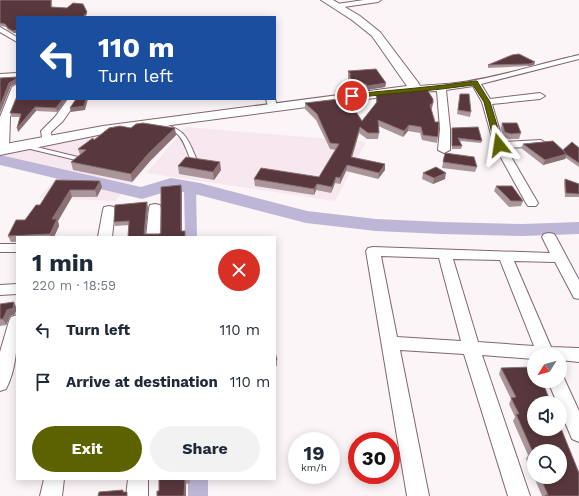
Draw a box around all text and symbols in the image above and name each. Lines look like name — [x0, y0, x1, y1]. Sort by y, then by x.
text: 110 m — [98, 31, 175, 64]
icon: left — [32, 32, 84, 84]
text: Turn left — [98, 65, 173, 86]
pin — [335, 79, 369, 113]
icon: arrive — [341, 85, 363, 107]
position arrow — [478, 124, 520, 166]
text: 1 min — [32, 249, 94, 277]
button: close — [218, 249, 260, 291]
text: 220 m · 18:59 — [32, 278, 116, 293]
icon: left — [32, 319, 54, 341]
text: Turn left — [66, 321, 130, 339]
text: 110 m — [220, 321, 260, 339]
north arrow — [527, 348, 567, 388]
map controls — [527, 348, 567, 484]
icon: arrive — [32, 371, 54, 393]
text: Arrive at destination — [66, 373, 218, 391]
text: 110 m — [230, 373, 270, 391]
button: sound — [527, 396, 567, 436]
button: Exit — [32, 426, 142, 472]
button: Share — [150, 426, 260, 472]
speed limit sign: 30 — [348, 432, 400, 484]
text: 19 — [304, 441, 324, 465]
button: search — [527, 444, 567, 484]
text: km/h — [301, 462, 327, 473]

